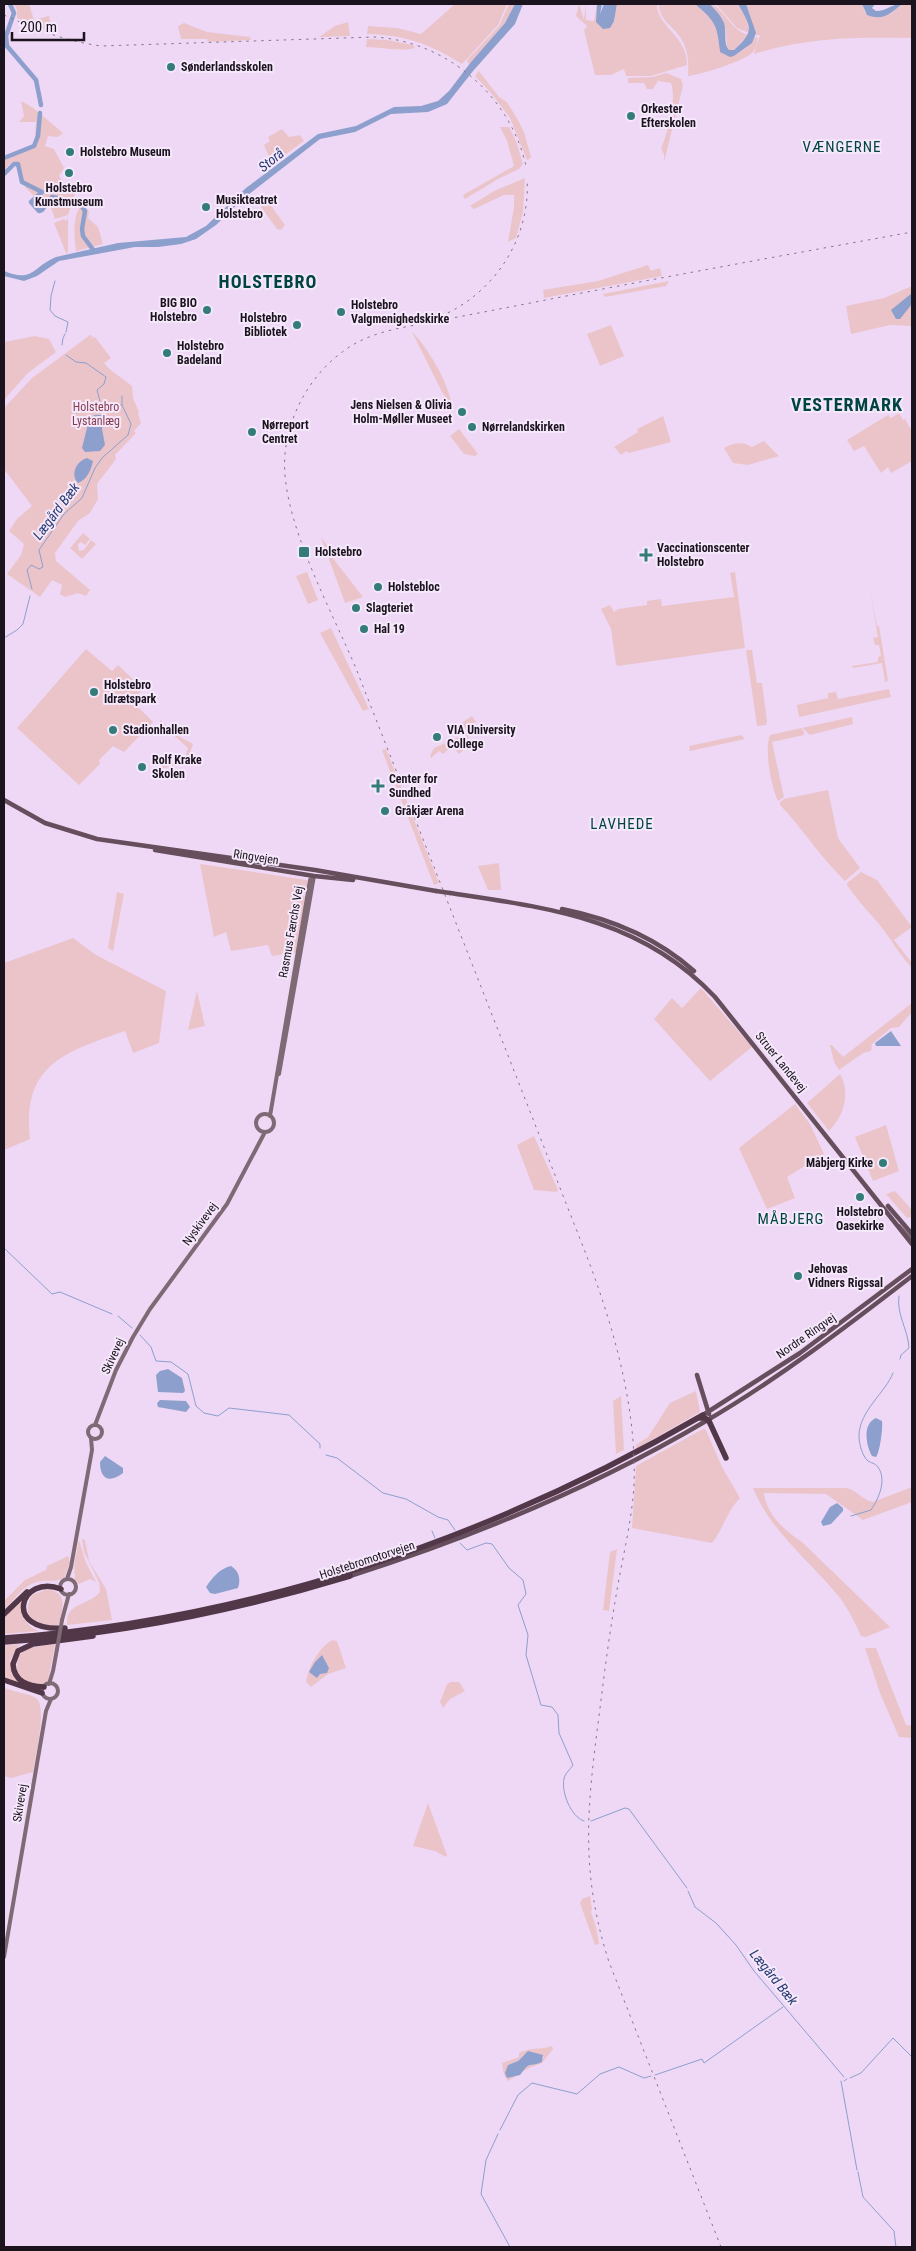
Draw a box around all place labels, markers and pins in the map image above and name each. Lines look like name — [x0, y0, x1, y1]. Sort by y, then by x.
place label: Sønderlandsskolen — [181, 60, 273, 74]
marker: Sønderlandsskolen — [165, 61, 177, 73]
place label: Orkester Efterskolen — [641, 102, 696, 130]
marker: Orkester Efterskolen — [625, 110, 637, 122]
place label: Holstebro Museum — [80, 145, 171, 159]
marker: Holstebro Museum — [64, 146, 76, 158]
marker: Holstebro Kunstmuseum — [63, 167, 75, 179]
place label: Holstebro Kunstmuseum — [35, 181, 103, 209]
place label: Musikteatret Holstebro — [216, 193, 278, 221]
marker: Musikteatret Holstebro — [200, 201, 212, 213]
place label: BIG BIO Holstebro — [150, 296, 197, 324]
place label: Holstebro Valgmenighedskirke — [351, 298, 449, 326]
marker: BIG BIO Holstebro — [201, 304, 213, 316]
marker: Holstebro Valgmenighedskirke — [335, 306, 347, 318]
place label: Holstebro Bibliotek — [240, 311, 287, 339]
marker: Holstebro Bibliotek — [291, 319, 303, 331]
place label: Holstebro Badeland — [177, 339, 224, 367]
marker: Holstebro Badeland — [161, 347, 173, 359]
place label: Jens Nielsen & Olivia Holm-Møller Museet — [350, 398, 452, 426]
marker: Jens Nielsen & Olivia Holm-Møller Museet — [456, 406, 468, 418]
place label: Nørreport Centret — [262, 418, 309, 446]
place label: Nørrelandskirken — [482, 420, 565, 434]
marker: Nørrelandskirken — [466, 421, 478, 433]
marker: Nørreport Centret — [246, 426, 258, 438]
place label: Vaccinationscenter Holstebro — [657, 541, 750, 569]
marker: Holstebro — [297, 545, 311, 559]
place label: Holstebro — [315, 545, 362, 559]
marker: Vaccinationscenter Holstebro — [639, 548, 653, 562]
place label: Holstebloc — [388, 580, 440, 594]
marker: Holstebloc — [372, 581, 384, 593]
place label: Slagteriet — [366, 601, 413, 615]
marker: Slagteriet — [350, 602, 362, 614]
place label: Hal 19 — [374, 622, 405, 636]
marker: Hal 19 — [358, 623, 370, 635]
place label: Holstebro Idrætspark — [104, 678, 157, 706]
marker: Holstebro Idrætspark — [88, 686, 100, 698]
place label: Stadionhallen — [123, 723, 189, 737]
place label: VIA University College — [447, 723, 516, 751]
marker: Stadionhallen — [107, 724, 119, 736]
marker: VIA University College — [431, 731, 443, 743]
place label: Rolf Krake Skolen — [152, 753, 202, 781]
marker: Rolf Krake Skolen — [136, 761, 148, 773]
place label: Center for Sundhed — [389, 772, 438, 800]
marker: Center for Sundhed — [371, 779, 385, 793]
place label: Gråkjær Arena — [395, 804, 464, 818]
marker: Gråkjær Arena — [379, 805, 391, 817]
place label: Måbjerg Kirke — [806, 1156, 873, 1170]
marker: Måbjerg Kirke — [877, 1157, 889, 1169]
marker: Holstebro Oasekirke — [854, 1191, 866, 1203]
place label: Holstebro Oasekirke — [836, 1205, 884, 1233]
place label: Jehovas Vidners Rigssal — [808, 1262, 883, 1290]
marker: Jehovas Vidners Rigssal — [792, 1270, 804, 1282]

